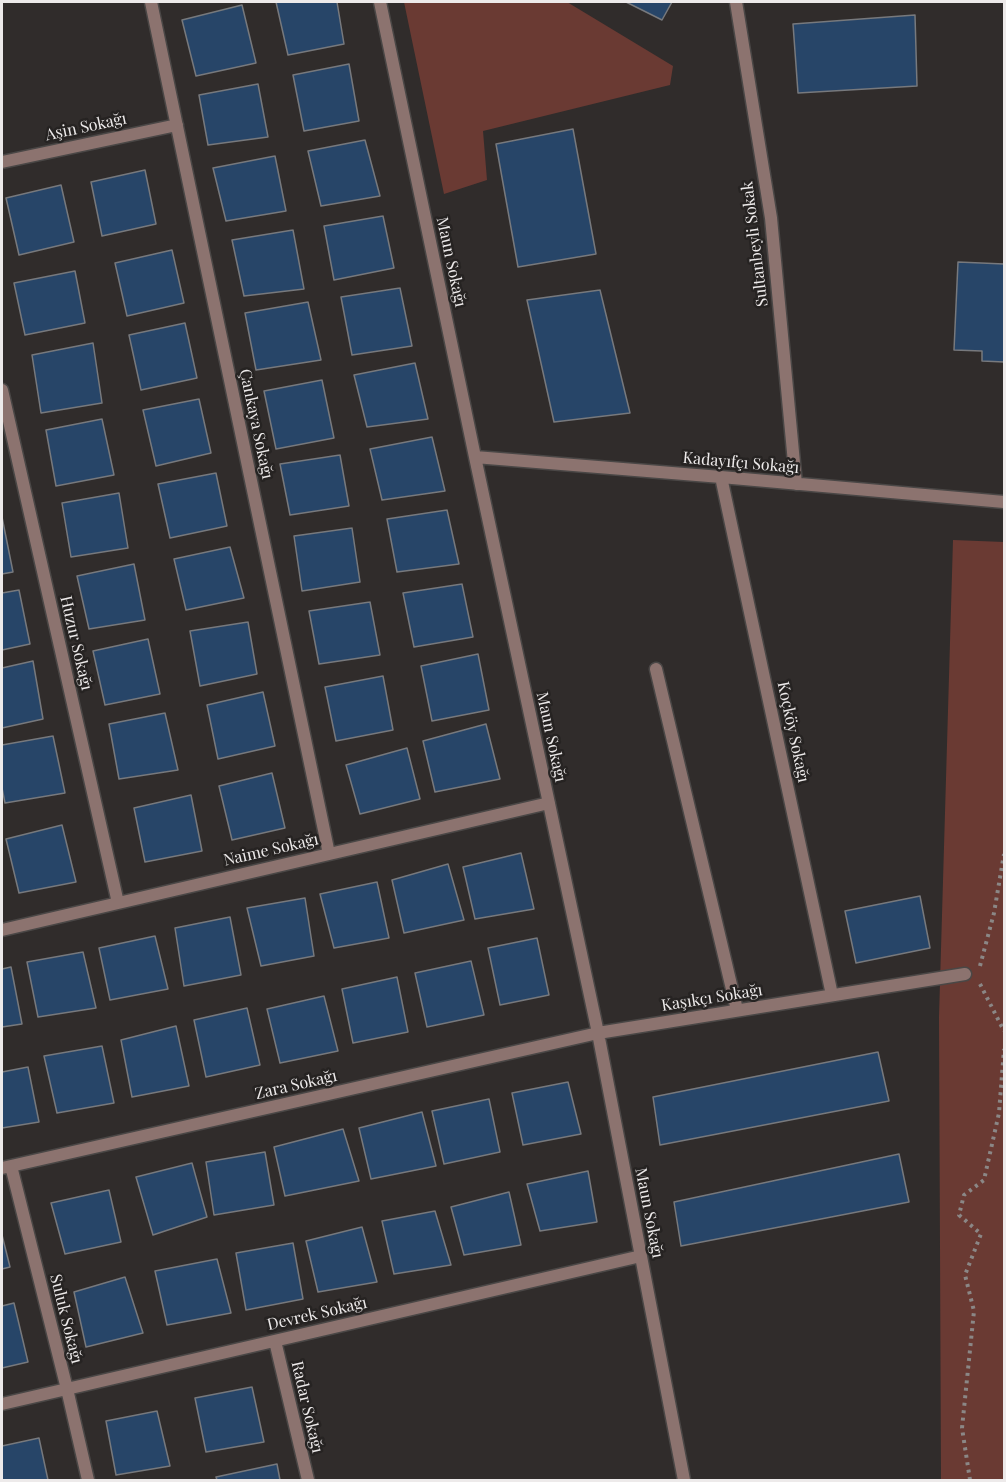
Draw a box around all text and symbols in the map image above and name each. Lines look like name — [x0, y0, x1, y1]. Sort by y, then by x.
street label: Aşin Sokağı — [44, 109, 128, 145]
street label: Sultanbeyli Sokak — [738, 180, 772, 308]
street label: Maun Sokağı — [432, 215, 470, 309]
street label: Çankaya Sokağı — [235, 367, 277, 481]
street label: Kadayıfçı Sokağı — [682, 448, 800, 478]
street label: Huzur Sokağı — [56, 594, 96, 692]
street label: Koçköy Sokağı — [773, 680, 813, 784]
street label: Maun Sokağı — [532, 690, 570, 784]
street label: Naime Sokağı — [222, 830, 320, 870]
street label: Kaşıkçı Sokağı — [660, 981, 764, 1015]
street label: Zara Sokağı — [253, 1066, 339, 1104]
street label: Maun Sokağı — [631, 1166, 667, 1260]
street label: Suluk Sokağı — [46, 1272, 86, 1366]
street label: Devrek Sokağı — [265, 1293, 369, 1335]
street label: Radar Sokağı — [287, 1359, 327, 1455]

